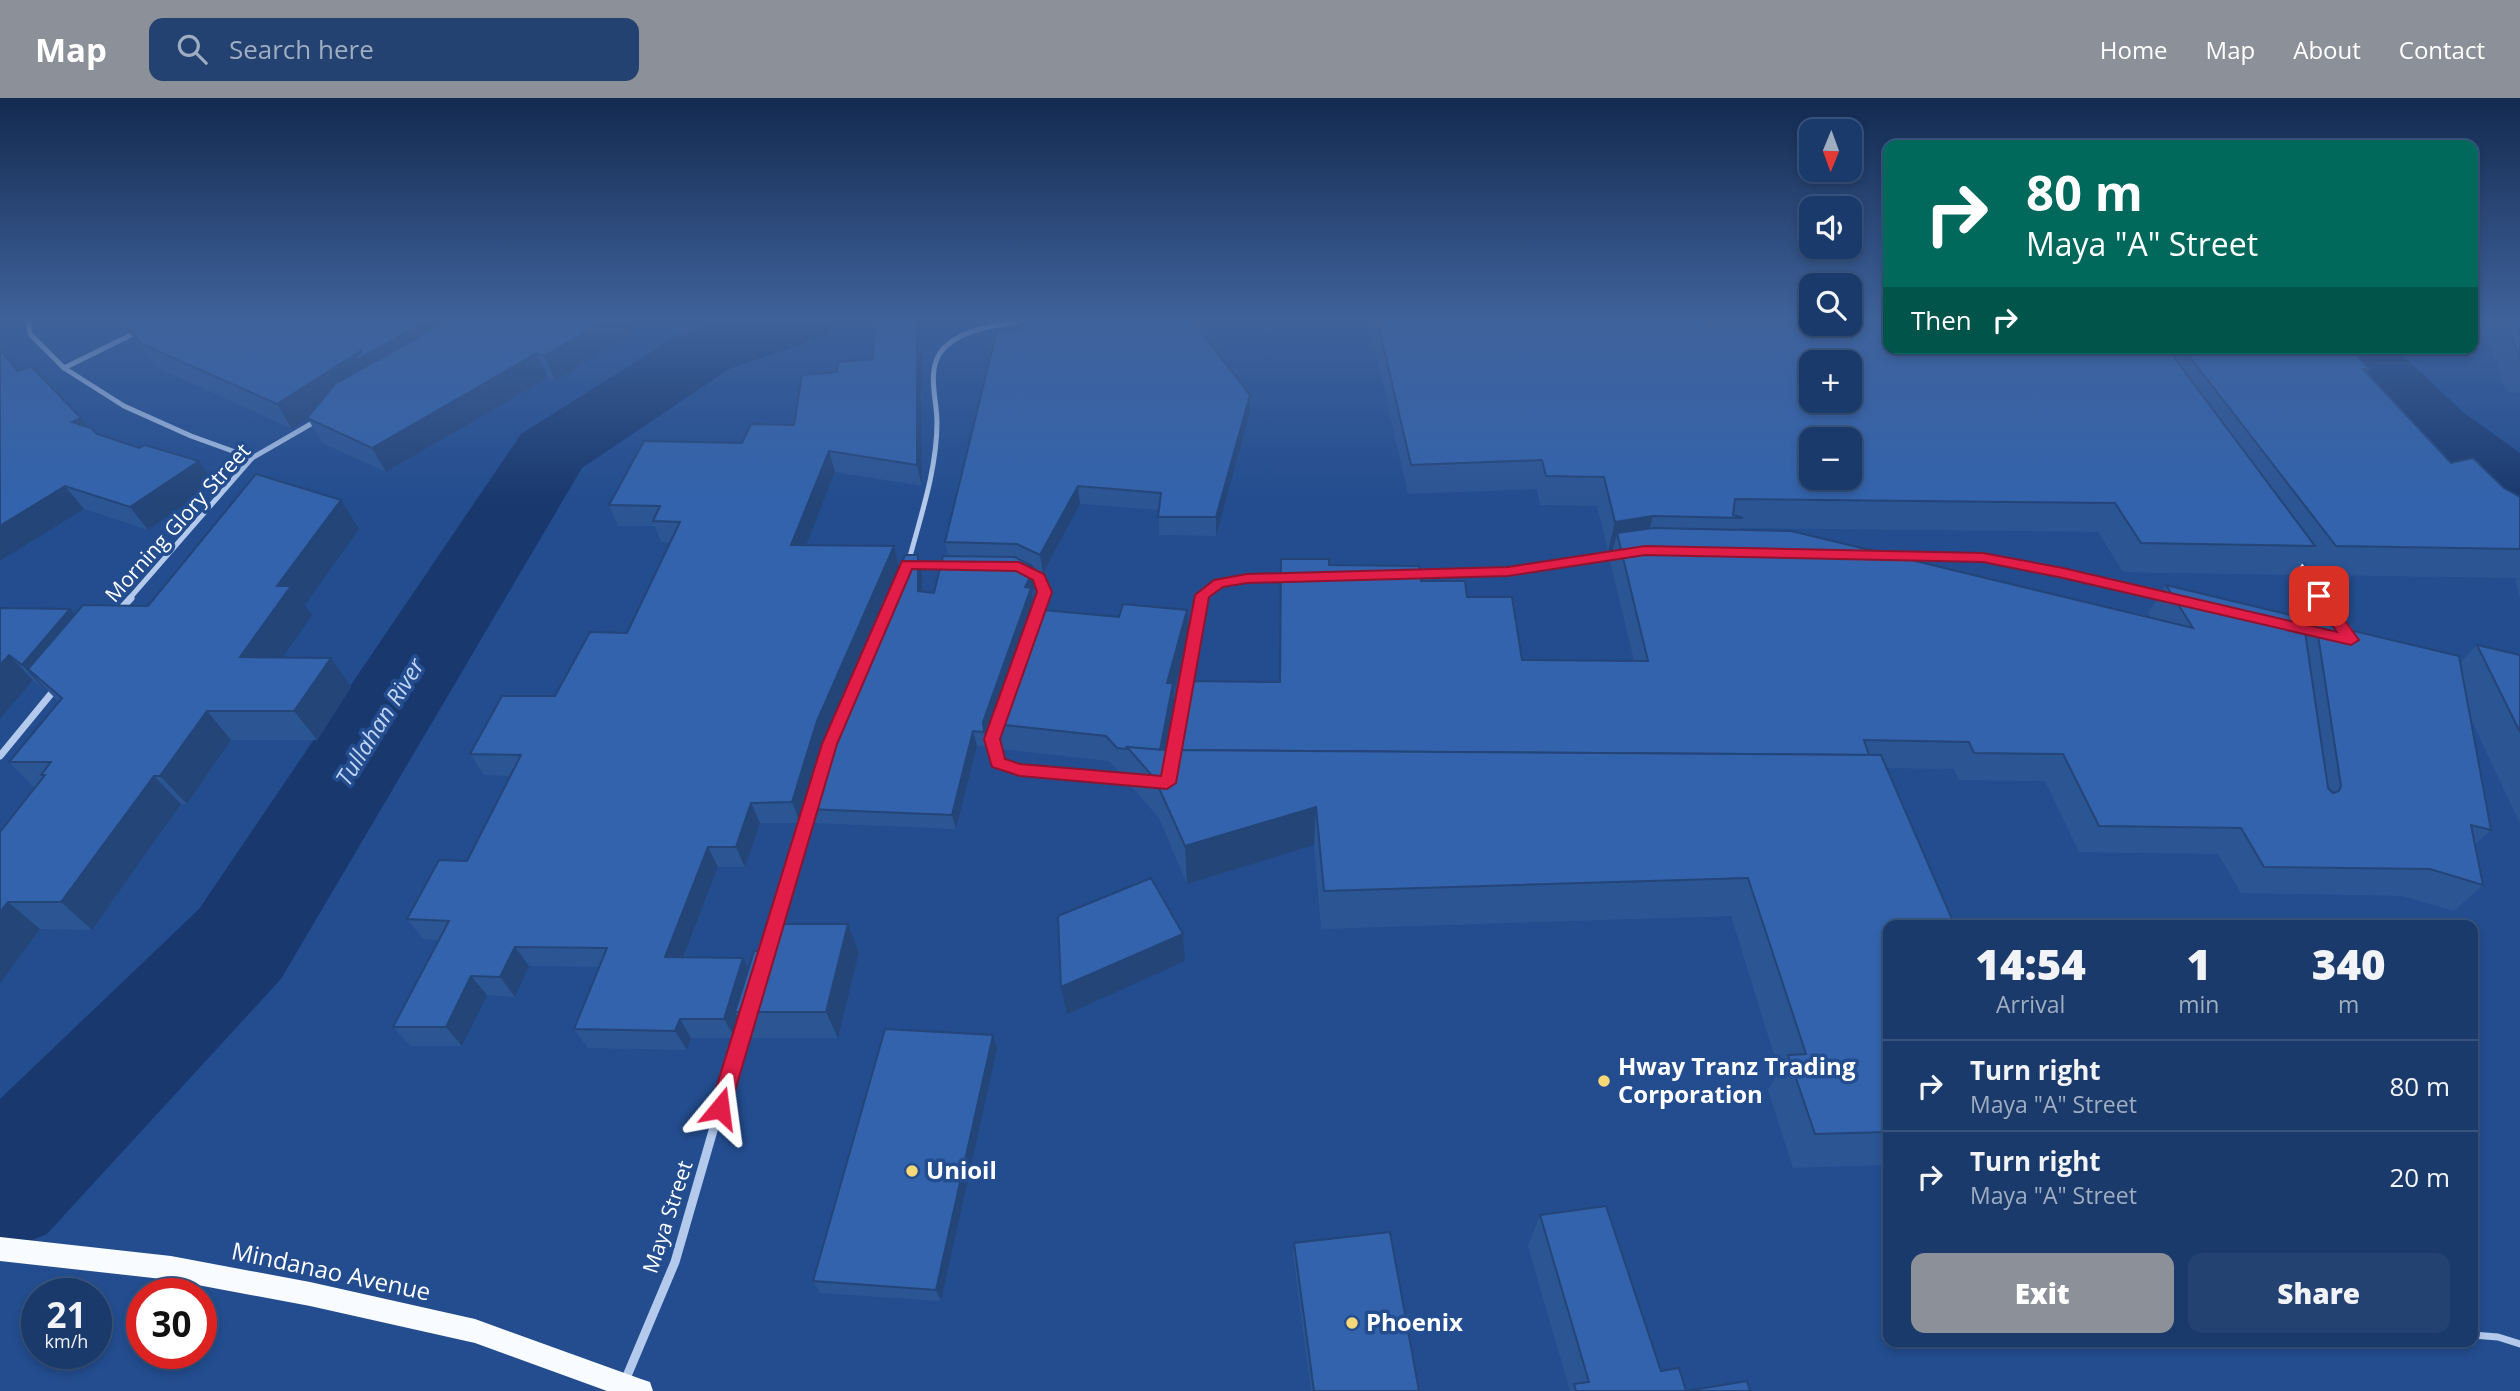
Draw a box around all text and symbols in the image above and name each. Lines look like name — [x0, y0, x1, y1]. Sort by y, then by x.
search box — [149, 18, 639, 81]
text: Map — [35, 27, 107, 72]
icon: search — [173, 30, 211, 68]
text: Search here — [229, 31, 374, 67]
text: Home — [2100, 33, 2168, 66]
text: Map — [2206, 33, 2255, 66]
text: About — [2293, 33, 2361, 66]
text: Contact — [2399, 33, 2485, 66]
north arrow — [1799, 119, 1862, 182]
map controls — [1799, 119, 1862, 490]
text: 80 m — [2026, 159, 2143, 225]
icon: right — [1911, 168, 2002, 259]
button: sound — [1799, 196, 1862, 259]
text: Maya "A" Street — [2026, 222, 2258, 265]
button: search — [1799, 273, 1862, 336]
icon: right — [1986, 301, 2024, 339]
text: Then — [1911, 302, 1972, 338]
button: + — [1799, 350, 1862, 413]
button: − — [1799, 427, 1862, 490]
street label: Morning Glory Street — [98, 437, 256, 608]
pin — [2289, 566, 2349, 626]
icon: arrive — [2300, 577, 2338, 615]
water label: Tullahan River — [327, 651, 432, 791]
text: 14:54 — [1975, 935, 2086, 992]
text: 1 — [2187, 935, 2211, 992]
text: 340 — [2312, 935, 2386, 992]
text: Arrival — [1996, 988, 2065, 1020]
text: min — [2178, 988, 2219, 1020]
text: m — [2338, 988, 2359, 1020]
place label: Hway Tranz Trading Corporation — [1618, 1049, 1856, 1110]
text: Turn right — [1970, 1052, 2101, 1088]
icon: right — [1911, 1067, 1949, 1105]
text: 80 m — [2389, 1068, 2450, 1104]
position arrow — [683, 1071, 757, 1145]
marker: Hway Tranz Trading Corporation — [1596, 1073, 1612, 1089]
text: Maya "A" Street — [1970, 1088, 2137, 1120]
text: Turn right — [1970, 1143, 2101, 1179]
place label: Unioil — [926, 1153, 997, 1186]
street label: Maya Street — [636, 1157, 698, 1277]
icon: right — [1911, 1158, 1949, 1196]
text: 20 m — [2389, 1159, 2450, 1195]
marker: Unioil — [904, 1163, 920, 1179]
text: Maya "A" Street — [1970, 1179, 2137, 1211]
street label: Mindanao Avenue — [229, 1233, 434, 1308]
button: Exit — [1911, 1253, 2174, 1333]
button: Share — [2188, 1253, 2450, 1333]
speed limit sign: 30 — [126, 1278, 217, 1369]
text: 21 — [46, 1291, 87, 1338]
place label: Phoenix — [1366, 1305, 1463, 1338]
marker: Phoenix — [1344, 1315, 1360, 1331]
text: km/h — [45, 1329, 88, 1353]

